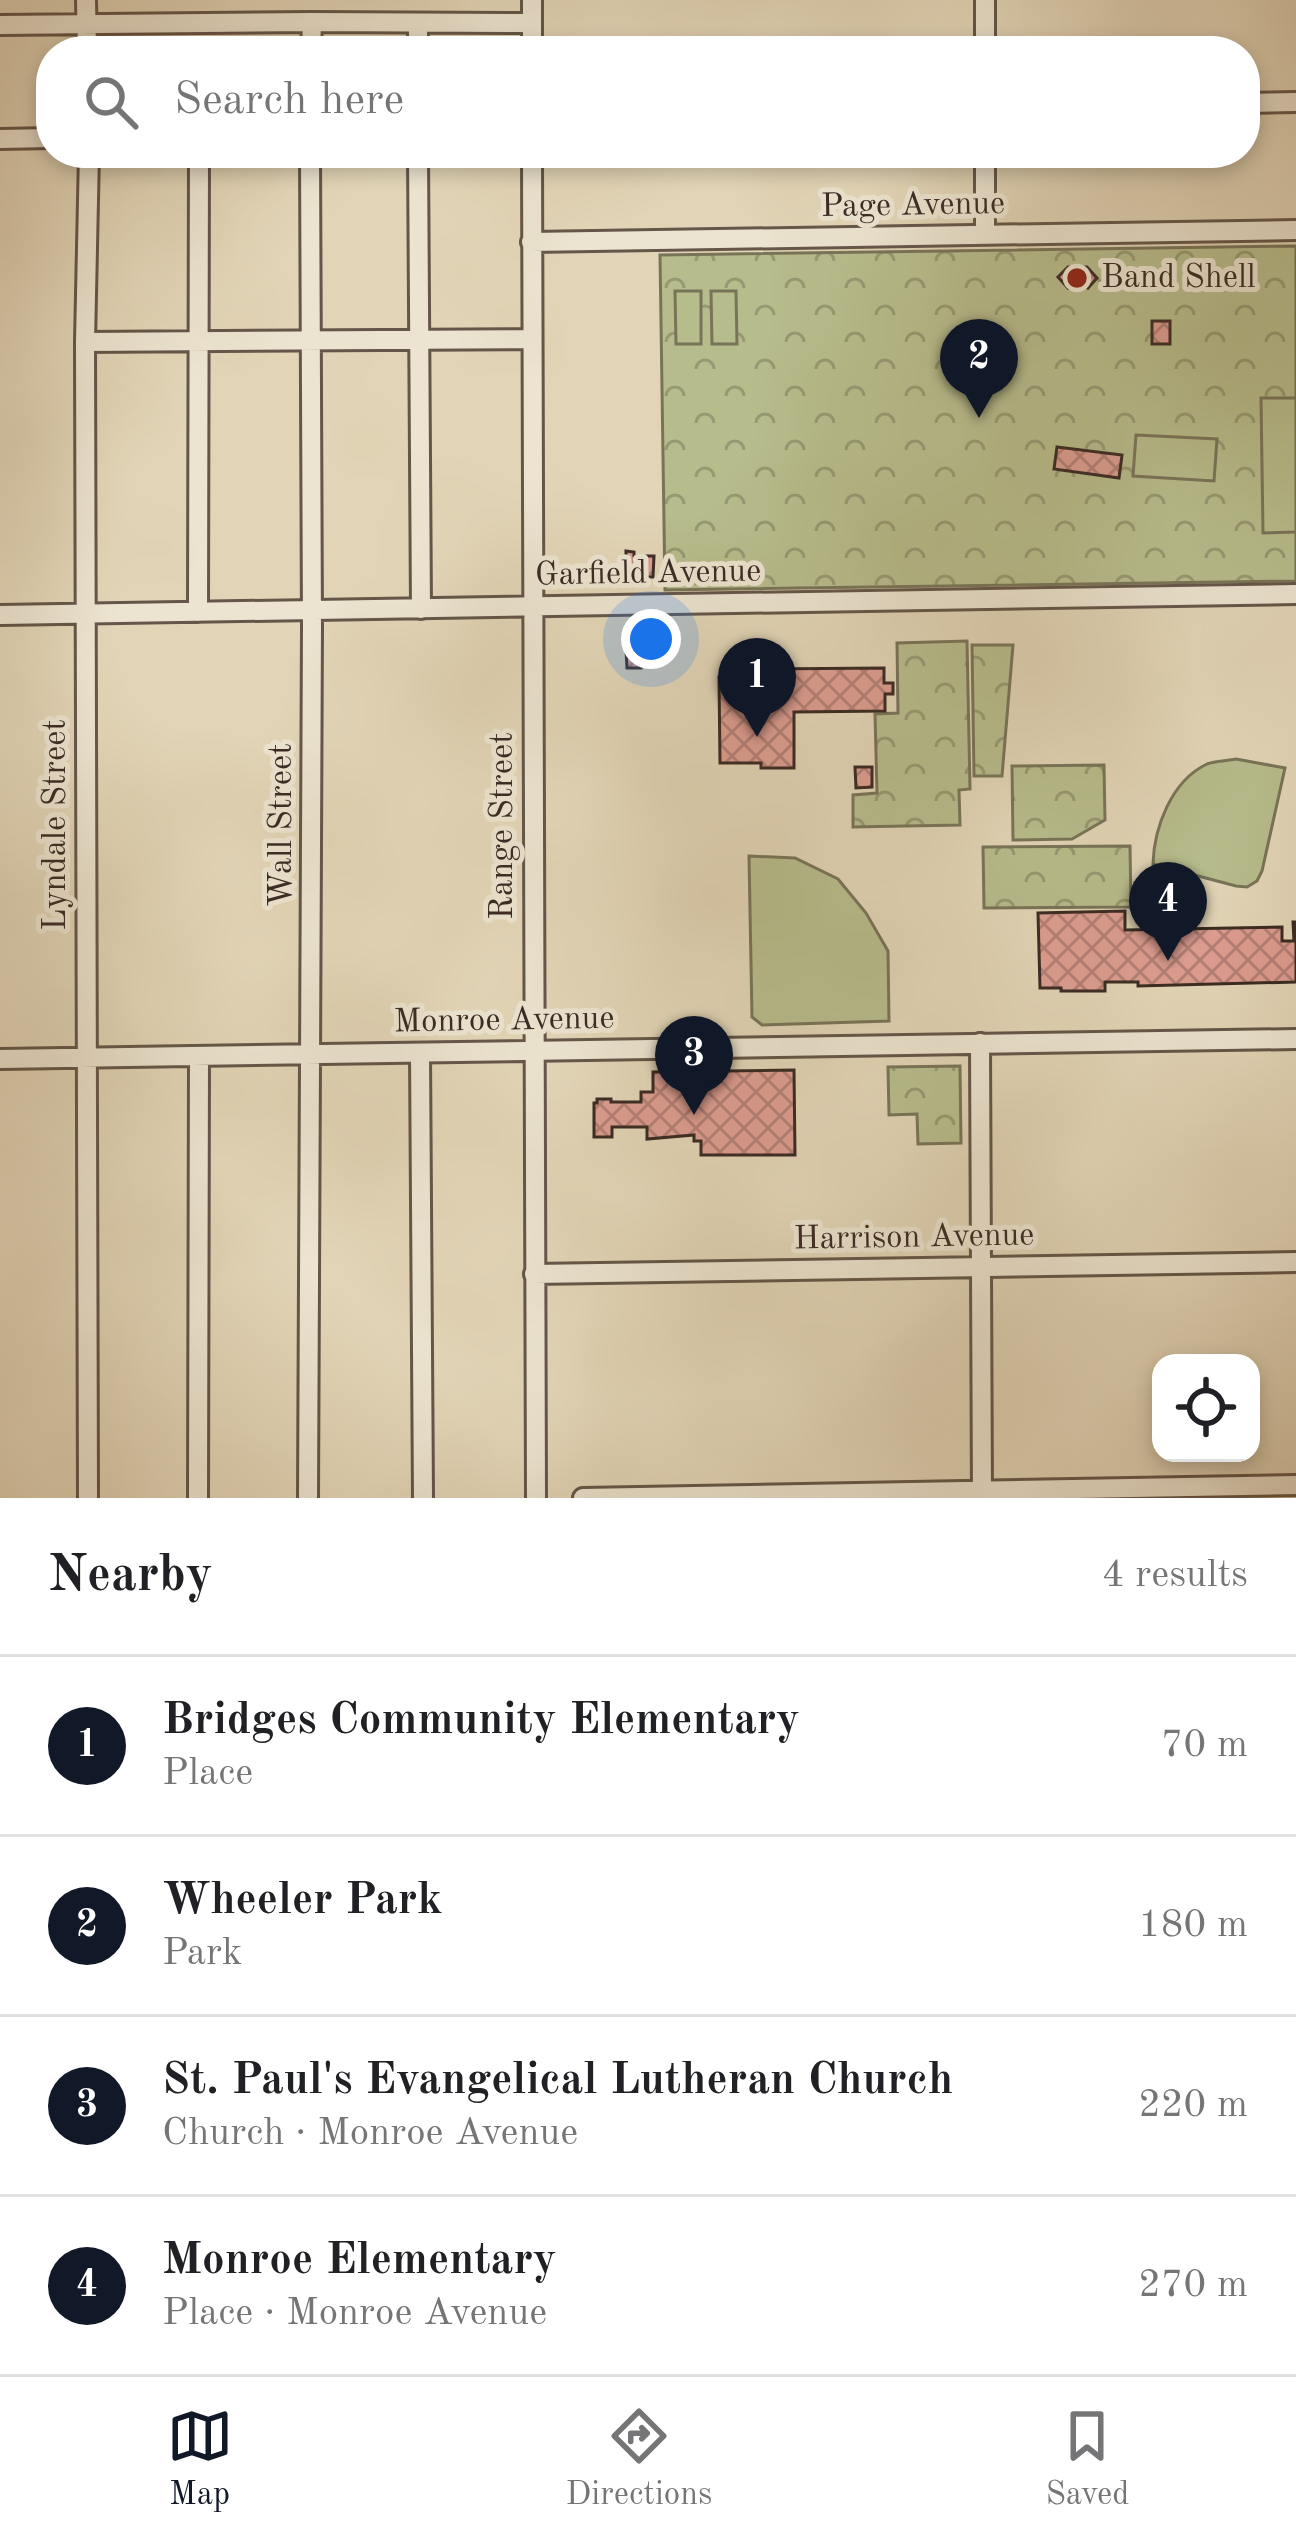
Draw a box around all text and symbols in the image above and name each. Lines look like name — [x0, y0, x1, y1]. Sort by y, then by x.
search box — [36, 36, 1260, 168]
icon: search — [78, 69, 144, 135]
text: Search here — [174, 79, 404, 124]
street label: Page Avenue — [821, 188, 1005, 224]
place label: Band Shell — [1101, 262, 1256, 295]
marker: Band Shell — [1064, 265, 1090, 291]
pin: 2 — [940, 319, 1018, 418]
street label: Garfield Avenue — [535, 556, 761, 592]
your location — [621, 609, 681, 669]
pin: 1 — [718, 638, 796, 737]
street label: Lyndale Street — [40, 719, 73, 931]
street label: Range Street — [487, 732, 520, 920]
street label: Wall Street — [266, 743, 299, 907]
pin: 4 — [1129, 862, 1207, 961]
street label: Monroe Avenue — [393, 1003, 615, 1039]
pin: 3 — [655, 1016, 733, 1115]
street label: Harrison Avenue — [793, 1219, 1035, 1257]
map controls — [1152, 1354, 1260, 1462]
button: locate — [1152, 1354, 1260, 1462]
text: Nearby — [48, 1551, 213, 1602]
text: 4 results — [1102, 1556, 1248, 1595]
text: Bridges Community Elementary — [162, 1699, 800, 1744]
text: 1 — [76, 1726, 98, 1765]
text: 70 m — [1161, 1726, 1248, 1765]
text: Place — [162, 1754, 253, 1793]
text: Wheeler Park — [162, 1879, 443, 1924]
text: 2 — [76, 1906, 98, 1945]
text: 180 m — [1138, 1906, 1248, 1945]
text: Park — [162, 1934, 242, 1973]
text: St. Paul's Evangelical Lutheran Church — [162, 2059, 953, 2104]
text: 3 — [76, 2086, 98, 2125]
text: 220 m — [1138, 2086, 1248, 2125]
text: Church · Monroe Avenue — [162, 2114, 578, 2153]
text: Monroe Elementary — [162, 2239, 557, 2284]
text: 4 — [76, 2266, 98, 2305]
text: 270 m — [1138, 2266, 1248, 2305]
text: Place · Monroe Avenue — [162, 2294, 547, 2333]
tab: Map — [167, 2403, 233, 2516]
tab: Directions — [566, 2403, 712, 2516]
tab: Saved — [1045, 2403, 1129, 2516]

